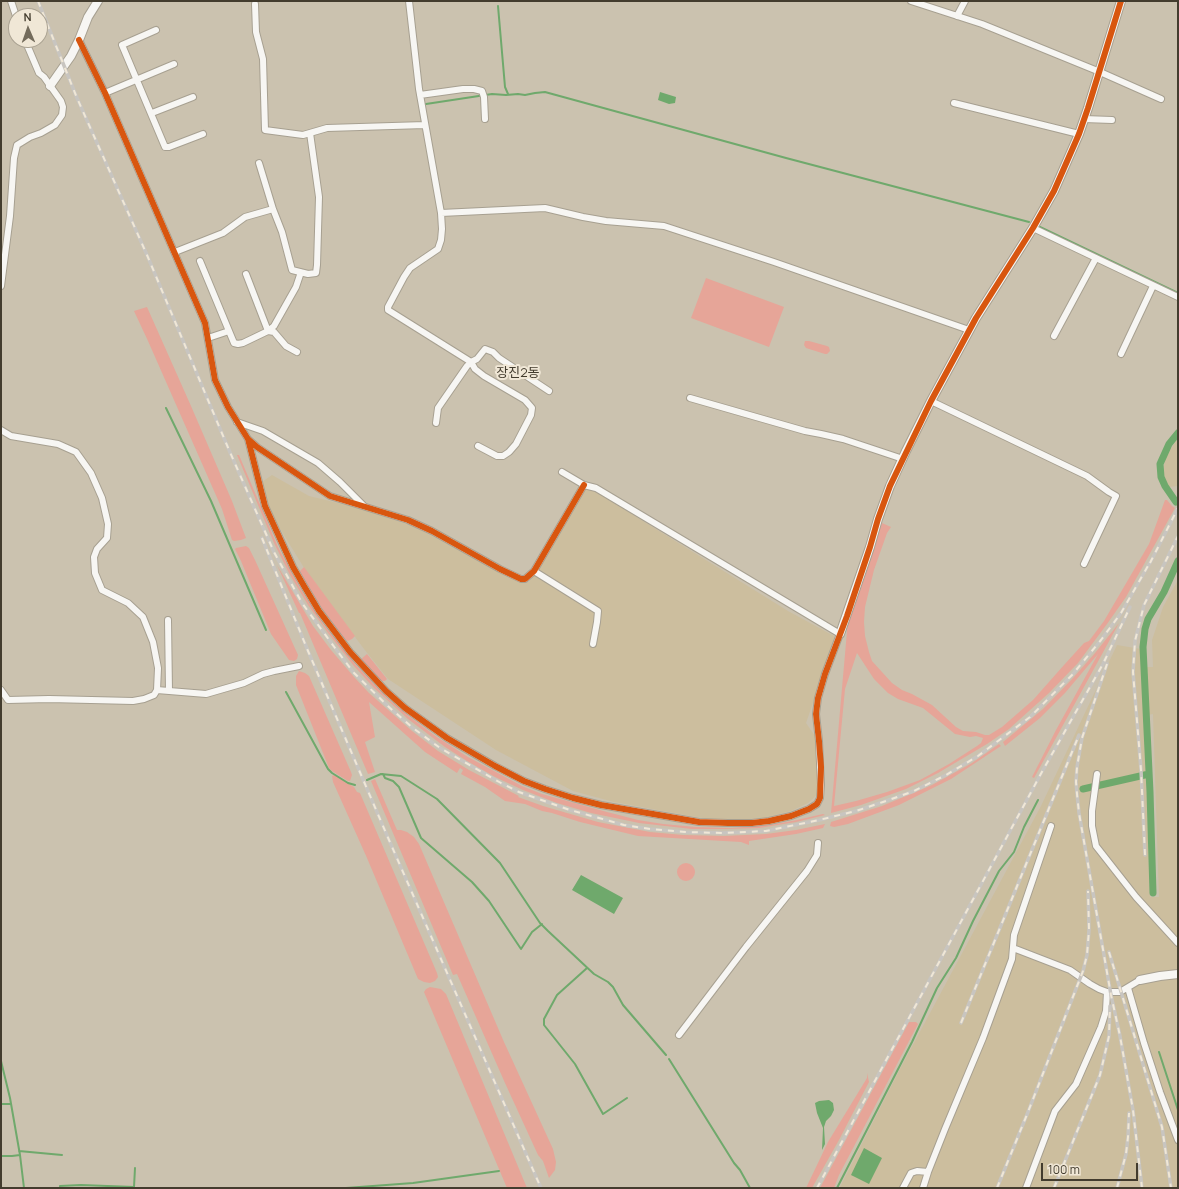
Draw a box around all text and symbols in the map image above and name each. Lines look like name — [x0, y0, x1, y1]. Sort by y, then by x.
north arrow — [8, 8, 48, 48]
text: N — [23, 9, 32, 24]
district label: 장진2동 — [496, 365, 540, 381]
scale bar — [1043, 1155, 1140, 1181]
text: 100 m — [1048, 1161, 1080, 1178]

